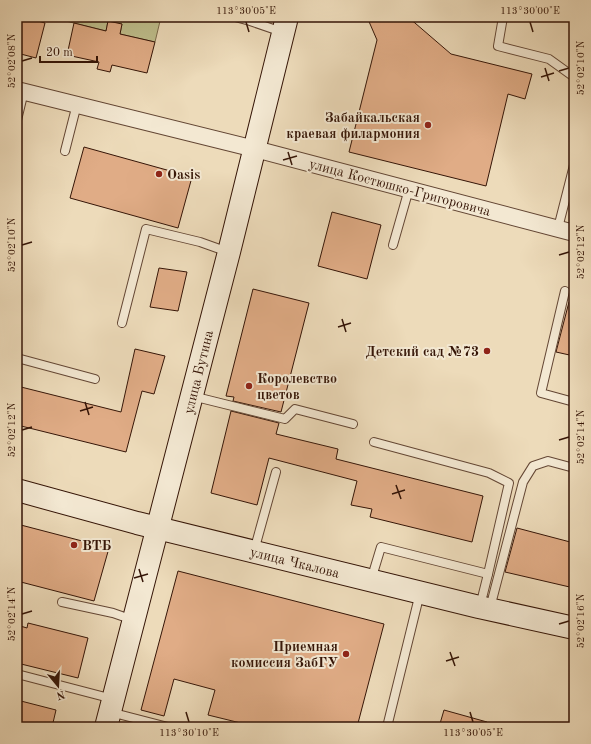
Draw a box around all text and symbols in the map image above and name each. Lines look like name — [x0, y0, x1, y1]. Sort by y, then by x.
text: 113°30'05"E — [216, 6, 276, 16]
text: 113°30'00"E — [500, 6, 560, 16]
text: 52°02'08"N — [7, 33, 17, 88]
scale bar — [40, 38, 97, 64]
text: 52°02'10"N — [576, 40, 586, 95]
text: 20 m — [46, 47, 73, 59]
place label: Забайкальская краевая филармония — [286, 111, 420, 142]
marker: Забайкальская краевая филармония — [423, 120, 433, 130]
street label: улица Костюшко-Григоровича — [307, 157, 492, 219]
place label: Oasis — [167, 168, 200, 182]
marker: Oasis — [154, 169, 164, 179]
text: 52°02'10"N — [7, 217, 17, 272]
text: 52°02'12"N — [576, 224, 586, 279]
street label: улица Бутина — [182, 329, 216, 416]
place label: Детский сад №73 — [365, 345, 479, 359]
marker: Детский сад №73 — [482, 346, 492, 356]
place label: Королевство цветов — [257, 372, 337, 402]
marker: Королевство цветов — [244, 381, 254, 391]
text: 52°02'12"N — [7, 402, 17, 457]
text: 52°02'14"N — [576, 409, 586, 464]
place label: ВТБ — [82, 539, 111, 553]
marker: ВТБ — [69, 540, 79, 550]
street label: улица Чкалова — [249, 545, 341, 581]
text: 52°02'14"N — [7, 586, 17, 641]
text: 52°02'16"N — [576, 593, 586, 648]
place label: Приемная комиссия ЗабГУ — [231, 640, 338, 670]
marker: Приемная комиссия ЗабГУ — [341, 649, 351, 659]
north arrow — [38, 666, 78, 706]
text: N — [54, 688, 66, 701]
text: 113°30'10"E — [159, 728, 219, 738]
text: 113°30'05"E — [443, 728, 503, 738]

